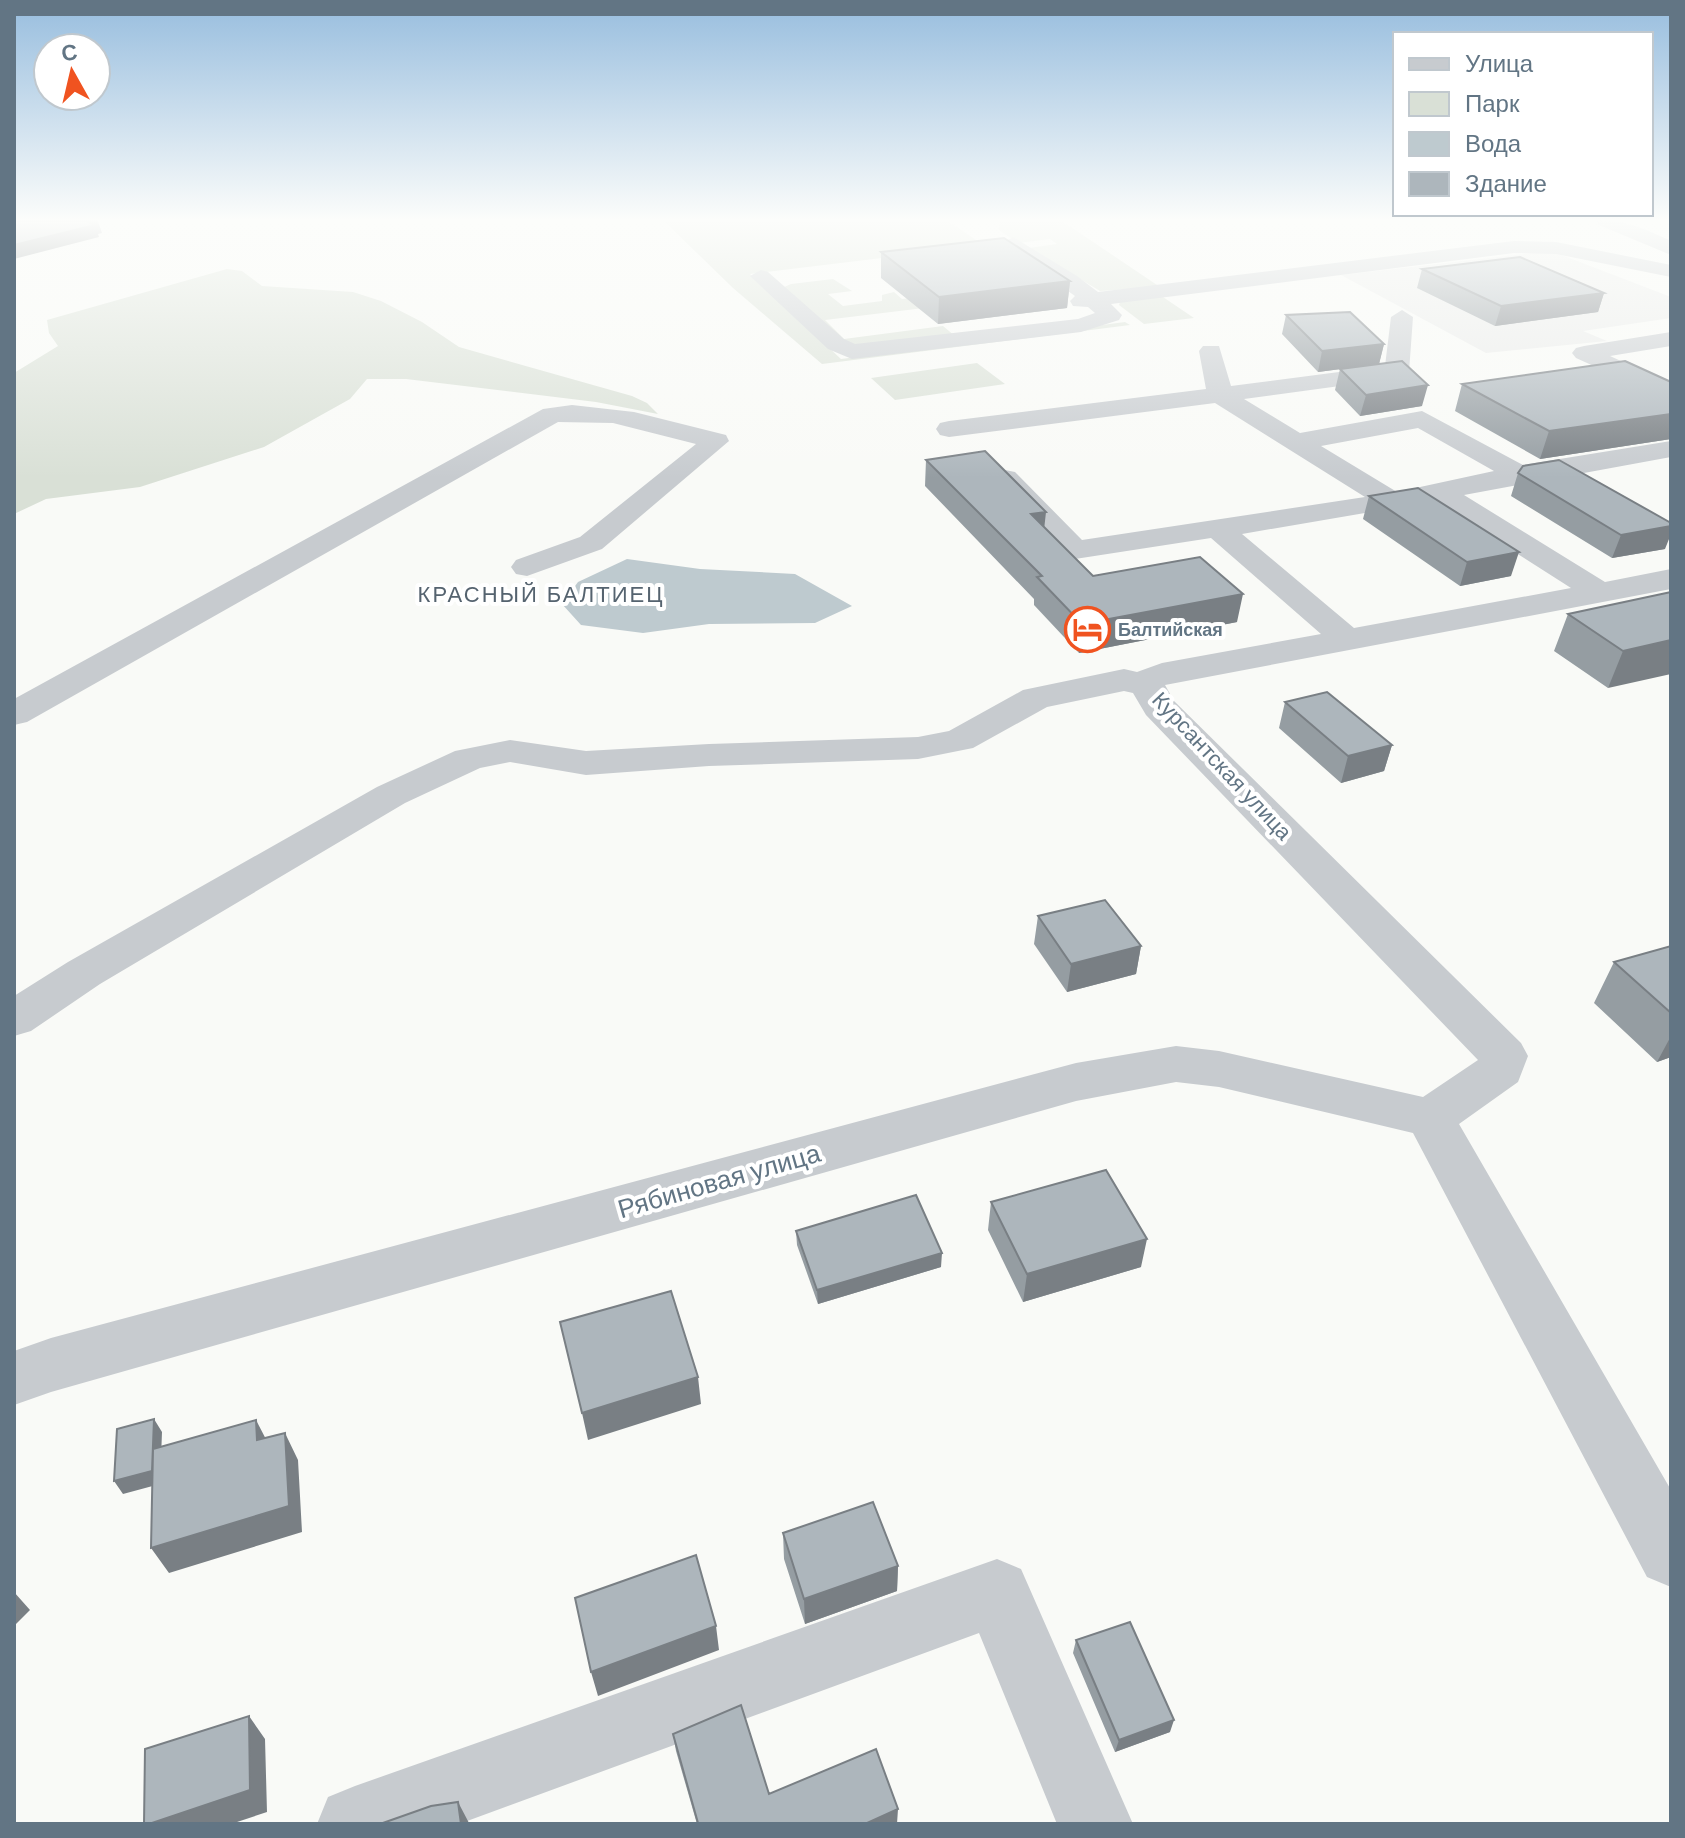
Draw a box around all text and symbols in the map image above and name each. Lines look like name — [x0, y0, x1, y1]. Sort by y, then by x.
north arrow — [32, 32, 112, 112]
legend — [1393, 32, 1653, 216]
text: С — [59, 37, 79, 68]
text: Улица — [1465, 48, 1534, 79]
text: Парк — [1465, 88, 1520, 119]
text: Вода — [1465, 128, 1522, 159]
text: Здание — [1465, 168, 1547, 199]
district label: КРАСНЫЙ БАЛТИЕЦ — [418, 580, 664, 609]
hotel icon: Балтийская — [1063, 606, 1111, 654]
place label: Балтийская — [1118, 618, 1223, 642]
street label: Курсантская улица — [1146, 686, 1299, 847]
street label: Рябиновая улица — [614, 1136, 825, 1226]

